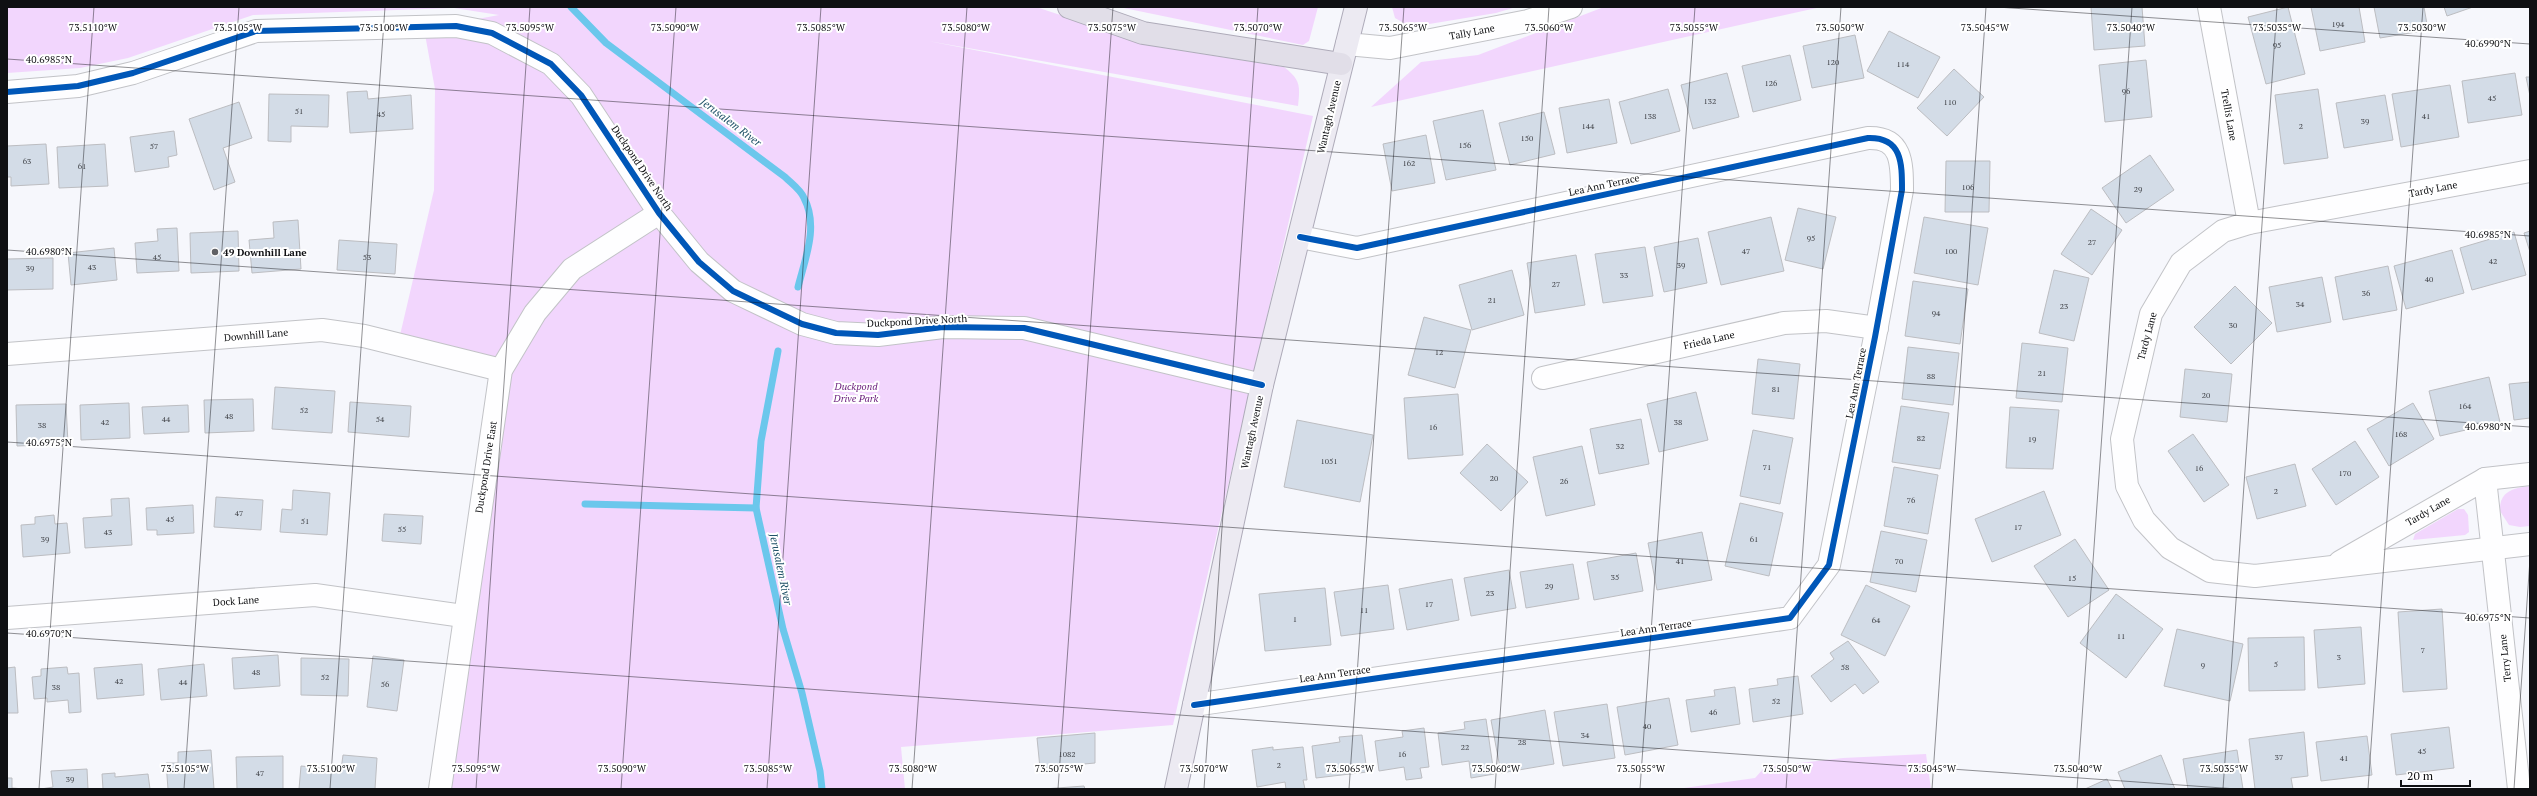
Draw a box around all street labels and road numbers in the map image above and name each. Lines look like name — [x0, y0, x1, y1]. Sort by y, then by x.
street label: Tally Lane — [1448, 21, 1496, 43]
street label: Wantagh Avenue — [1314, 79, 1344, 155]
street label: Trellis Lane — [2218, 88, 2240, 142]
street label: Duckpond Drive North — [609, 123, 676, 213]
street label: Lea Ann Terrace — [1568, 171, 1640, 199]
street label: Tardy Lane — [2408, 178, 2458, 200]
street label: Tardy Lane — [2134, 310, 2160, 362]
street label: Duckpond Drive North — [867, 312, 968, 330]
street label: Downhill Lane — [223, 326, 289, 344]
street label: Frieda Lane — [1682, 328, 1736, 352]
street label: Lea Ann Terrace — [1843, 347, 1869, 419]
street label: Wantagh Avenue — [1238, 394, 1266, 470]
street label: Duckpond Drive East — [472, 420, 500, 514]
street label: Tardy Lane — [2403, 493, 2453, 529]
street label: Dock Lane — [212, 593, 260, 609]
street label: Lea Ann Terrace — [1620, 617, 1692, 639]
street label: Terry Lane — [2496, 634, 2514, 682]
street label: Lea Ann Terrace — [1299, 663, 1371, 685]

